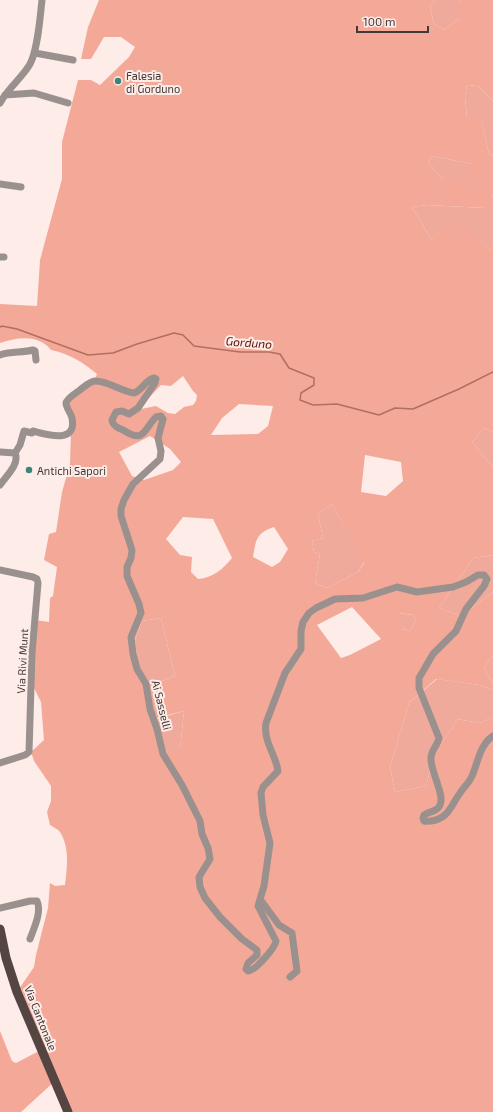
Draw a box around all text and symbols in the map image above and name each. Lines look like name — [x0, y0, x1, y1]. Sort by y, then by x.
scale bar — [357, 8, 428, 34]
text: 100 m — [363, 14, 395, 28]
place label: Falesia di Gorduno — [126, 69, 180, 95]
marker: Falesia di Gorduno — [113, 76, 123, 86]
water label: Gorduno — [225, 333, 273, 351]
place label: Antichi Sapori — [37, 464, 106, 477]
marker: Antichi Sapori — [24, 465, 34, 475]
street label: Via Rivi Munt — [14, 628, 30, 694]
street label: Ai Sasselli — [150, 679, 174, 731]
street label: Via Cantonale — [22, 984, 60, 1052]

